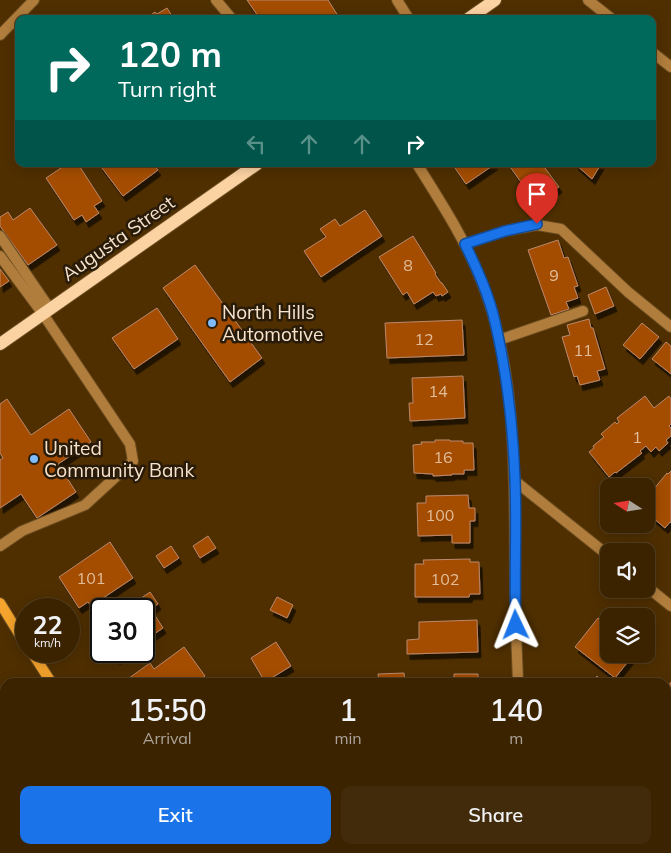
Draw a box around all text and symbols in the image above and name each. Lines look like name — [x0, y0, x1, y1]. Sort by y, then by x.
text: 120 m — [118, 32, 222, 76]
icon: right — [35, 35, 100, 100]
text: Turn right — [118, 75, 216, 103]
icon: left — [242, 130, 270, 158]
icon: ahead — [295, 130, 323, 158]
icon: ahead — [348, 130, 376, 158]
icon: right — [401, 130, 429, 158]
pin — [516, 173, 558, 224]
icon: arrive — [523, 180, 551, 208]
street label: Augusta Street — [57, 190, 179, 286]
house number: 8 — [403, 255, 413, 275]
house number: 9 — [549, 265, 559, 285]
place label: North Hills Automotive — [222, 300, 323, 346]
marker: North Hills Automotive — [206, 317, 218, 329]
house number: 12 — [414, 329, 434, 349]
house number: 11 — [573, 340, 593, 360]
house number: 14 — [428, 381, 448, 401]
house number: 1 — [632, 427, 642, 447]
place label: United Community Bank — [44, 436, 194, 482]
house number: 16 — [433, 447, 453, 467]
marker: United Community Bank — [28, 453, 40, 465]
north arrow — [600, 478, 655, 532]
map controls — [600, 478, 655, 663]
house number: 100 — [426, 505, 454, 525]
button: sound — [600, 543, 655, 598]
house number: 101 — [77, 568, 105, 588]
house number: 102 — [431, 569, 459, 589]
speed limit sign: 30 — [90, 598, 155, 663]
position arrow — [489, 598, 541, 650]
button: layers — [600, 608, 655, 663]
text: 22 — [32, 609, 63, 640]
text: km/h — [34, 635, 61, 650]
text: 15:50 — [128, 691, 207, 729]
text: 1 — [339, 691, 357, 729]
text: 140 — [489, 691, 543, 729]
text: Arrival — [143, 728, 192, 748]
text: min — [334, 728, 362, 748]
text: m — [509, 728, 523, 748]
button: Exit — [20, 786, 331, 844]
button: Share — [341, 786, 651, 844]

